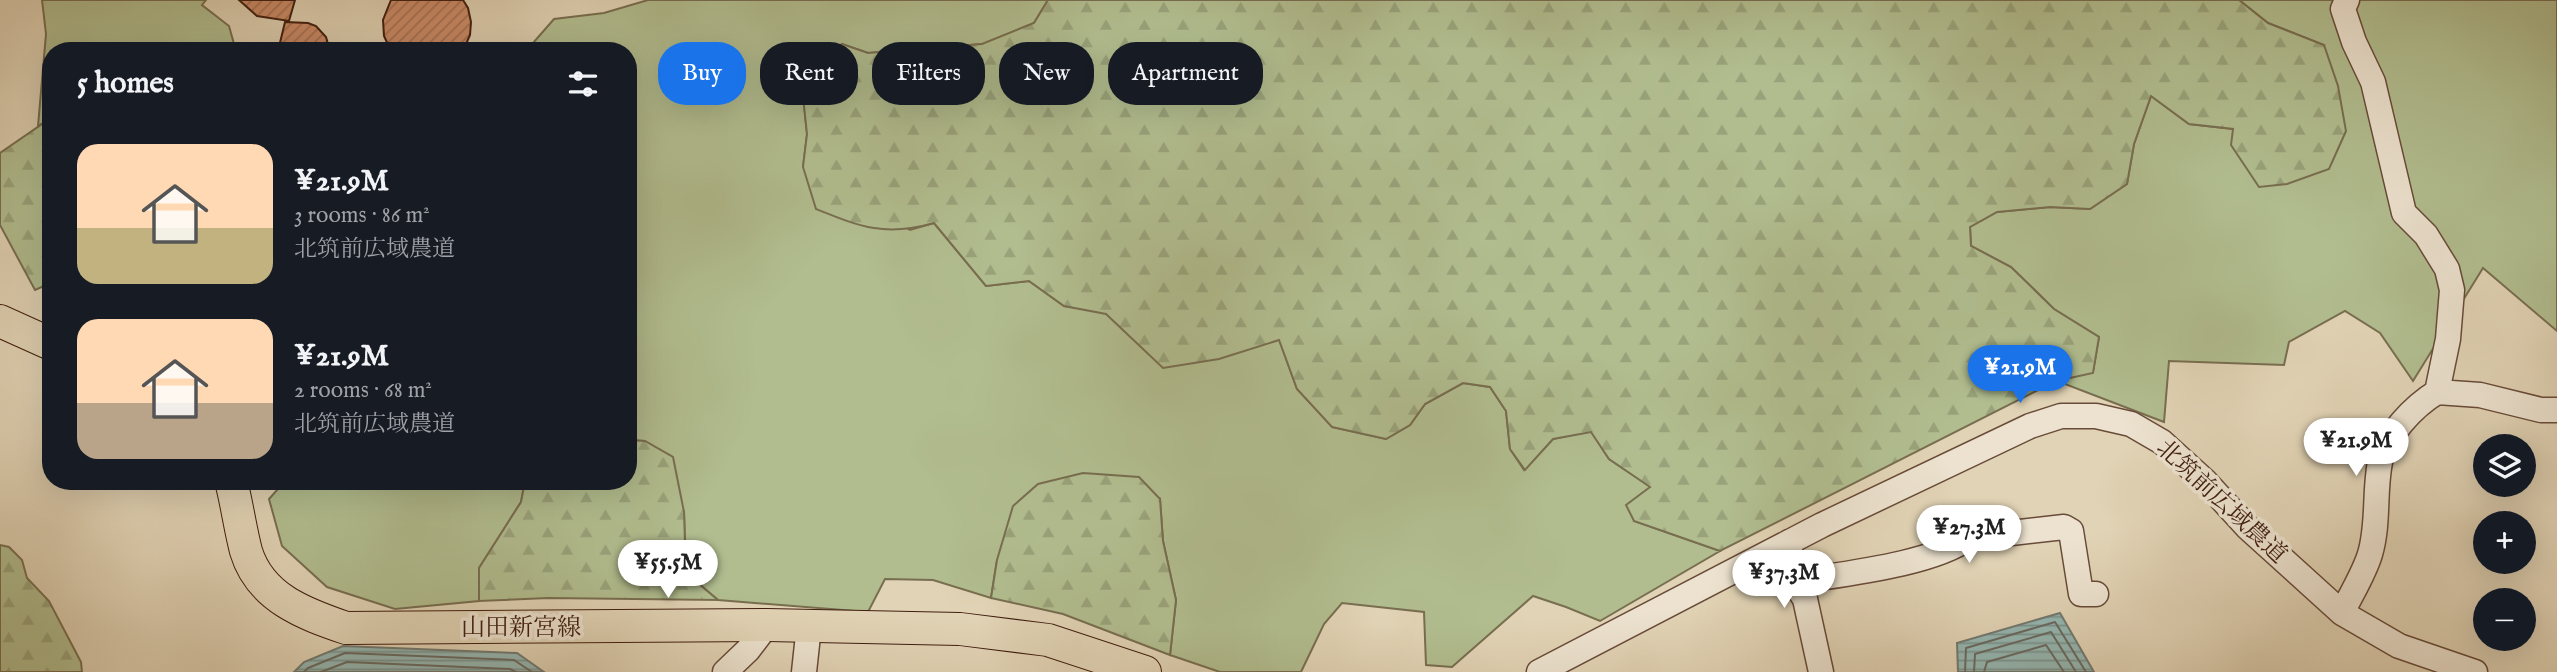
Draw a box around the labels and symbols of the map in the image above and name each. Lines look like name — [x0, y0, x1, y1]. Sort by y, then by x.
pin: ¥21.9M — [1963, 346, 2077, 405]
pin: ¥21.9M — [2299, 419, 2413, 478]
street label: 北筑前広域農道 — [2149, 433, 2293, 571]
pin: ¥27.3M — [1912, 505, 2026, 565]
pin: ¥55.5M — [611, 540, 725, 600]
pin: ¥37.3M — [1727, 550, 1841, 610]
street label: 山田新宮線 — [461, 613, 581, 644]

